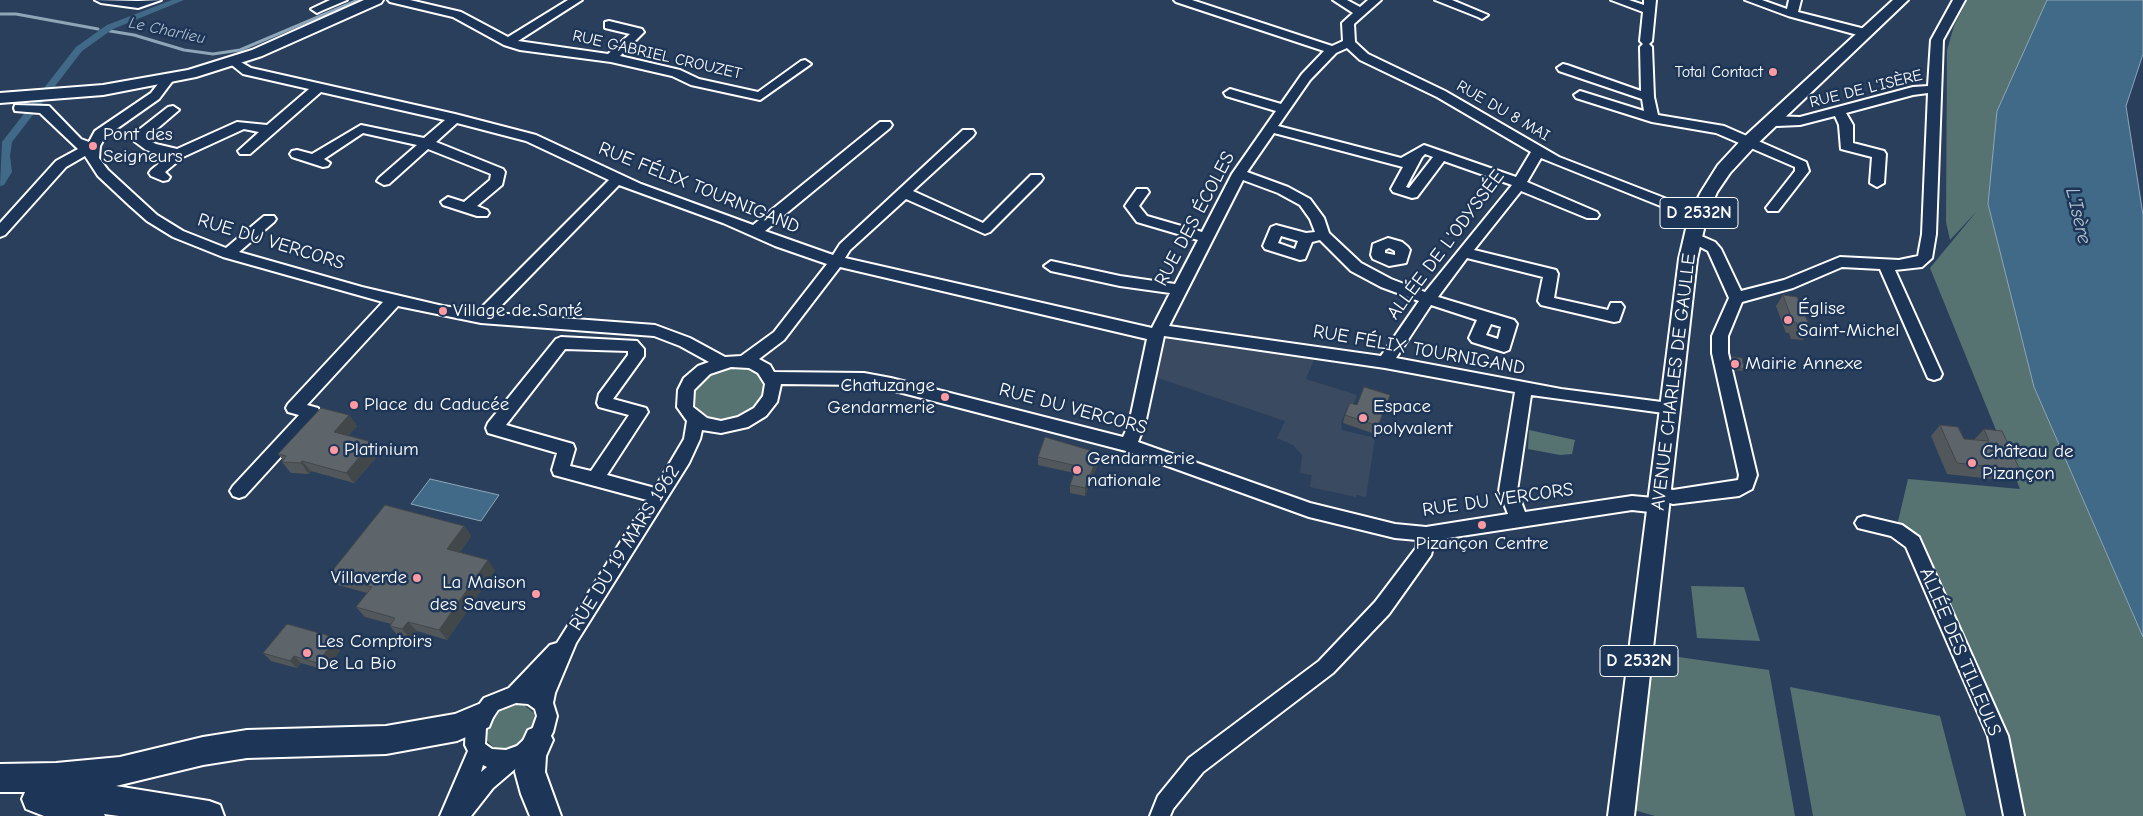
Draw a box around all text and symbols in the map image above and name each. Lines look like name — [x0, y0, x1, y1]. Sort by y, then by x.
water label: Le Charlieu — [127, 14, 207, 48]
street label: RUE GABRIEL CROUZET — [571, 26, 743, 84]
place label: Total Contact — [1675, 62, 1763, 82]
marker: Total Contact — [1767, 66, 1779, 78]
street label: RUE DE L'ISÈRE — [1808, 66, 1924, 112]
street label: RUE DU 8 MAI — [1453, 77, 1553, 145]
place label: Pont des Seigneurs — [103, 124, 183, 168]
street label: RUE FÉLIX TOURNIGAND — [595, 137, 803, 239]
marker: Pont des Seigneurs — [87, 140, 99, 152]
street label: RUE DES ÉCOLES — [1150, 148, 1240, 290]
street label: ALLÉE DE L'ODYSSÉE — [1382, 166, 1510, 324]
water label: L'Isère — [2060, 186, 2096, 246]
road number: D 2532N — [1660, 198, 1738, 228]
street label: RUE DU VERCORS — [195, 209, 347, 275]
street label: AVENUE CHARLES DE GAULLE — [1647, 252, 1701, 512]
place label: Église Saint-Michel — [1798, 298, 1899, 342]
place label: Village de Santé — [453, 300, 583, 322]
marker: Village de Santé — [437, 305, 449, 317]
marker: Église Saint-Michel — [1782, 314, 1794, 326]
street label: RUE FÉLIX TOURNIGAND — [1311, 320, 1527, 380]
place label: Mairie Annexe — [1745, 353, 1862, 375]
marker: Mairie Annexe — [1729, 358, 1741, 370]
place label: Chatuzange Gendarmerie — [827, 375, 935, 419]
street label: RUE DU VERCORS — [996, 378, 1150, 440]
marker: Chatuzange Gendarmerie — [939, 391, 951, 403]
place label: Place du Caducée — [364, 394, 509, 416]
place label: Espace polyvalent — [1373, 396, 1453, 440]
marker: Place du Caducée — [348, 399, 360, 411]
marker: Espace polyvalent — [1357, 412, 1369, 424]
place label: Platinium — [344, 439, 419, 461]
place label: Château de Pizançon — [1982, 441, 2074, 485]
marker: Platinium — [328, 444, 340, 456]
place label: Gendarmerie nationale — [1087, 448, 1195, 492]
marker: Château de Pizançon — [1966, 457, 1978, 469]
street label: RUE DU 19 MARS 1962 — [565, 461, 685, 635]
marker: Gendarmerie nationale — [1071, 464, 1083, 476]
street label: RUE DU VERCORS — [1421, 478, 1575, 522]
marker: Pizançon Centre — [1476, 519, 1488, 531]
place label: Pizançon Centre — [1416, 533, 1548, 555]
street label: ALLÉE DES TILLEULS — [1914, 564, 2006, 740]
place label: Villaverde — [331, 567, 407, 589]
marker: Villaverde — [411, 572, 423, 584]
place label: La Maison des Saveurs — [430, 572, 526, 616]
marker: La Maison des Saveurs — [530, 588, 542, 600]
place label: Les Comptoirs De La Bio — [317, 631, 432, 675]
road number: D 2532N — [1600, 646, 1678, 676]
marker: Les Comptoirs De La Bio — [301, 647, 313, 659]

